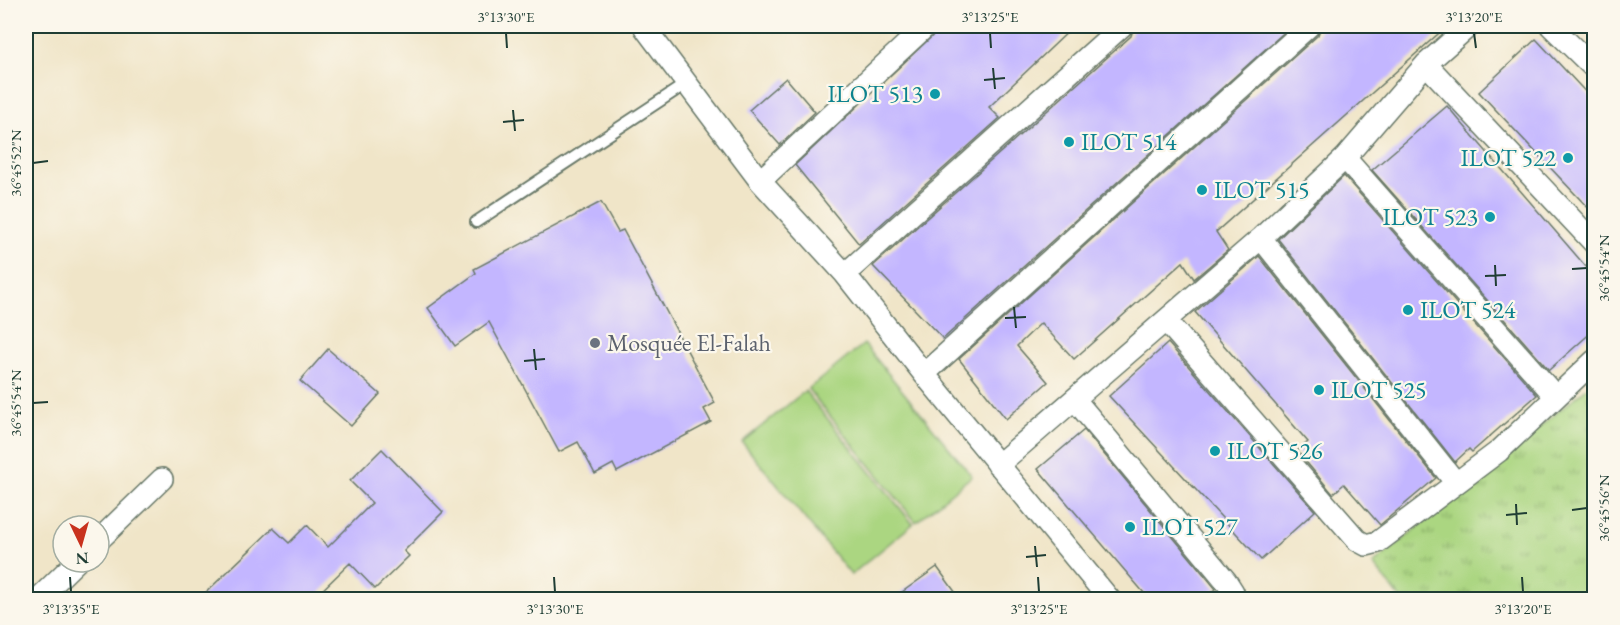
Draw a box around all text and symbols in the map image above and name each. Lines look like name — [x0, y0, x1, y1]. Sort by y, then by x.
text: 3°13'30"E — [478, 7, 535, 26]
text: 3°13'25"E — [962, 7, 1019, 26]
text: 3°13'20"E — [1446, 7, 1503, 26]
place label: ILOT 513 — [828, 78, 923, 109]
marker: ILOT 513 — [928, 87, 942, 101]
place label: ILOT 514 — [1081, 126, 1177, 157]
text: 36°45'52"N — [6, 129, 25, 197]
marker: ILOT 514 — [1062, 135, 1076, 149]
place label: ILOT 522 — [1461, 142, 1556, 173]
marker: ILOT 522 — [1561, 151, 1575, 165]
place label: ILOT 515 — [1214, 174, 1309, 205]
marker: ILOT 515 — [1195, 183, 1209, 197]
place label: ILOT 523 — [1383, 201, 1478, 232]
marker: ILOT 523 — [1483, 210, 1497, 224]
text: 36°45'54"N — [1594, 234, 1613, 302]
place label: ILOT 524 — [1420, 294, 1516, 325]
marker: ILOT 524 — [1401, 303, 1415, 317]
place label: Mosquée El-Falah — [607, 327, 771, 358]
marker: Mosquée El-Falah — [588, 336, 602, 350]
text: 36°45'54"N — [6, 369, 25, 437]
place label: ILOT 525 — [1331, 374, 1426, 405]
marker: ILOT 525 — [1312, 383, 1326, 397]
place label: ILOT 526 — [1227, 435, 1322, 466]
marker: ILOT 526 — [1208, 444, 1222, 458]
text: 36°45'56"N — [1594, 474, 1613, 542]
place label: ILOT 527 — [1142, 511, 1238, 542]
north arrow — [51, 514, 111, 574]
marker: ILOT 527 — [1123, 520, 1137, 534]
text: N — [75, 547, 90, 569]
text: 3°13'35"E — [43, 599, 100, 618]
text: 3°13'30"E — [527, 599, 584, 618]
text: 3°13'25"E — [1011, 599, 1068, 618]
text: 3°13'20"E — [1495, 599, 1552, 618]

